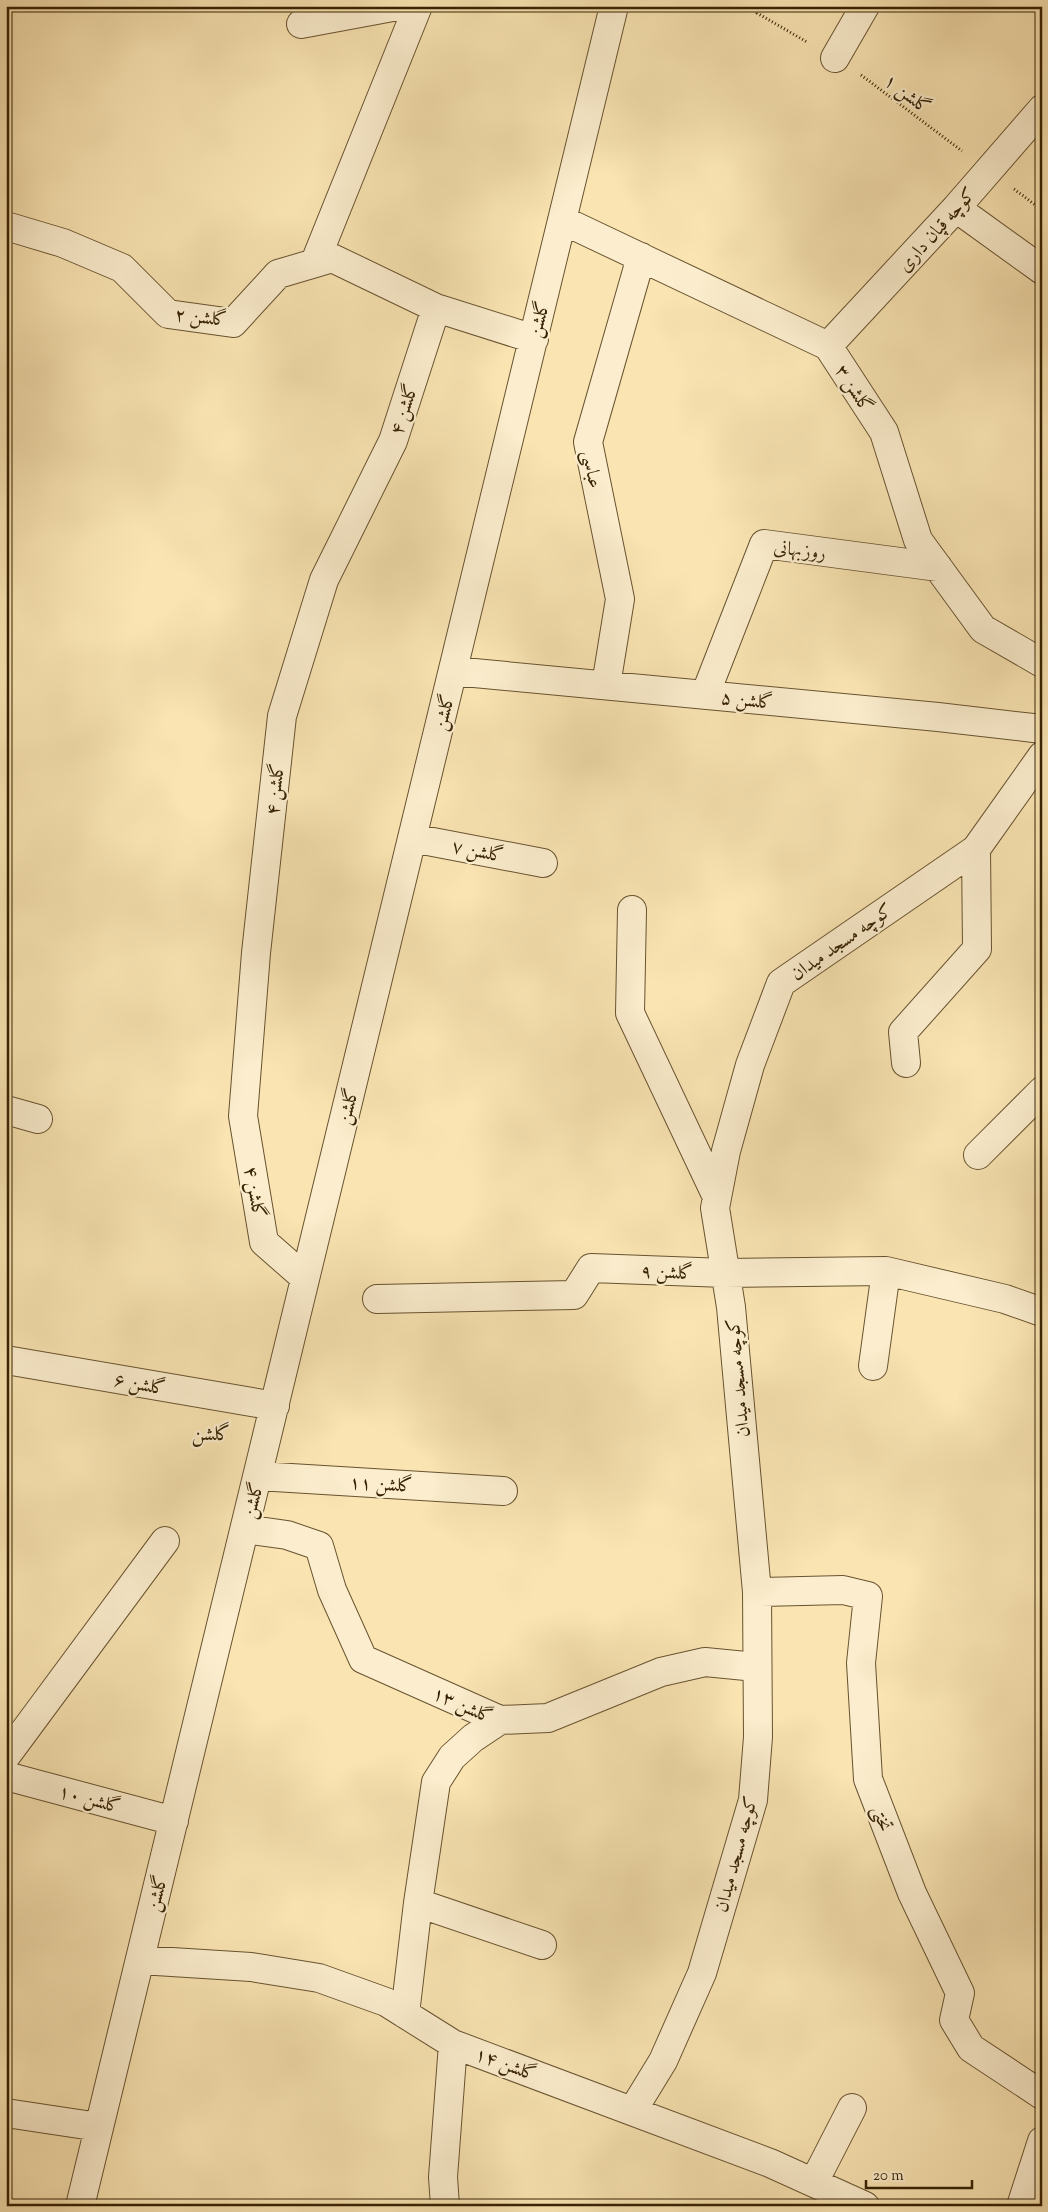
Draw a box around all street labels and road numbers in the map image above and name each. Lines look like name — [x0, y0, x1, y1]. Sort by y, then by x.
street label: گلشن ۱ — [877, 68, 936, 122]
street label: کوچه قپان داری — [892, 182, 983, 279]
street label: گلشن — [523, 298, 558, 341]
street label: گلشن ۲ — [173, 302, 228, 335]
street label: گلشن ۳ — [827, 360, 879, 419]
street label: گلشن ۴ — [384, 381, 426, 439]
street label: عباسی — [574, 448, 607, 491]
street label: روزبهانی — [772, 535, 828, 568]
street label: گلشن ۵ — [719, 685, 774, 718]
street label: گلشن — [428, 691, 463, 734]
street label: گلشن ۴ — [260, 762, 293, 817]
street label: گلشن ۷ — [449, 834, 506, 871]
street label: کوچه مسجد میدان — [786, 898, 899, 988]
street label: گلشن — [332, 1085, 367, 1128]
street label: گلشن ۴ — [236, 1164, 271, 1221]
street label: گلشن ۹ — [640, 1259, 694, 1288]
street label: کوچه مسجد میدان — [721, 1317, 758, 1438]
street label: گلشن ۶ — [111, 1368, 168, 1403]
street label: گلشن ۱۱ — [348, 1470, 413, 1501]
street label: گلشن — [237, 1479, 272, 1522]
street label: گلشن ۱۳ — [427, 1681, 497, 1732]
street label: گلشن ۱۰ — [55, 1779, 124, 1822]
street label: کوچه مسجد میدان — [709, 1794, 766, 1916]
street label: تختی — [863, 1802, 898, 1836]
street label: گلشن — [141, 1872, 176, 1915]
street label: گلشن ۱۴ — [471, 2042, 540, 2089]

